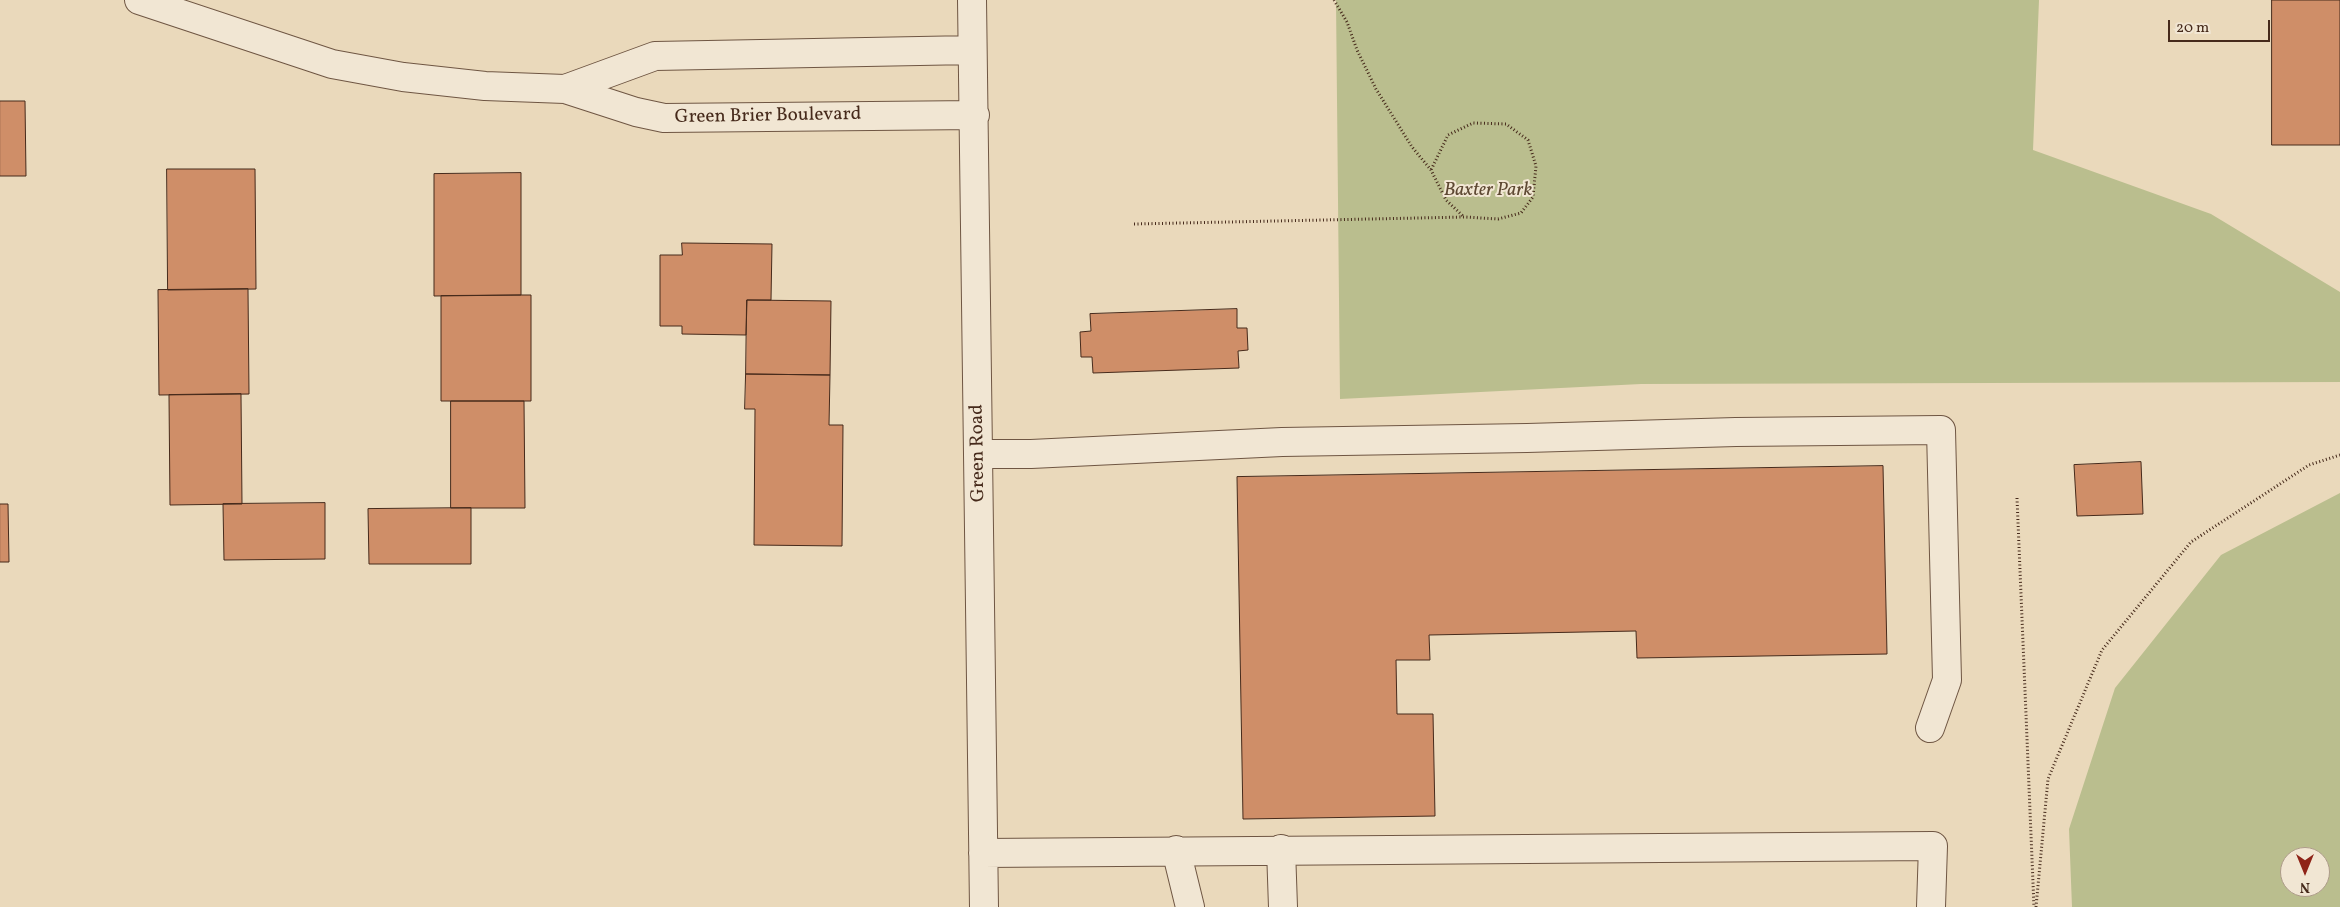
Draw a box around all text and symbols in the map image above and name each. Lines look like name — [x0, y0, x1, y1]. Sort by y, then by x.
scale bar — [2170, 10, 2272, 42]
text: 20 m — [2176, 18, 2209, 39]
street label: Green Brier Boulevard — [675, 104, 861, 130]
park label: Baxter Park — [1444, 181, 1532, 203]
street label: Green Road — [967, 404, 991, 502]
north arrow — [2280, 847, 2330, 897]
text: N — [2300, 877, 2310, 896]

